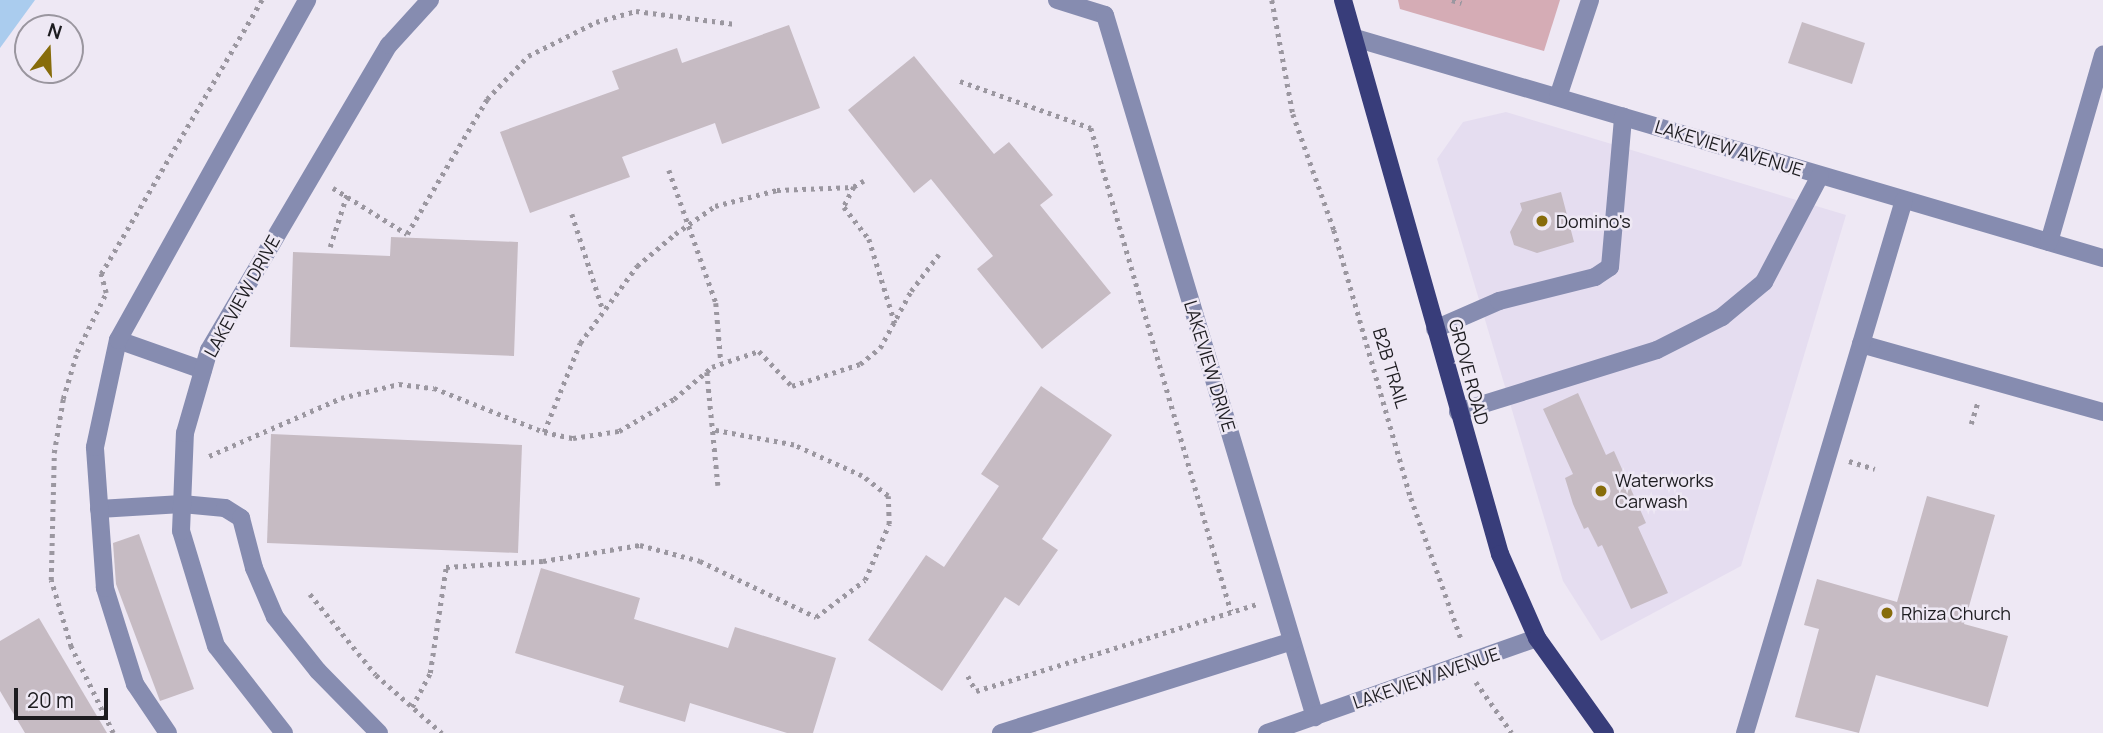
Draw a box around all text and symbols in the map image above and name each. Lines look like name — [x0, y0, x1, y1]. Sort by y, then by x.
north arrow — [14, 14, 84, 84]
text: N — [44, 16, 65, 45]
street label: LAKEVIEW AVENUE — [1652, 115, 1806, 181]
place label: Domino's — [1556, 210, 1631, 232]
marker: Domino's — [1534, 213, 1550, 229]
street label: LAKEVIEW DRIVE — [200, 231, 284, 361]
street label: LAKEVIEW DRIVE — [1180, 298, 1240, 434]
street label: GROVE ROAD — [1444, 317, 1494, 427]
street label: B2B TRAIL — [1369, 325, 1413, 411]
place label: Waterworks Carwash — [1615, 470, 1714, 512]
marker: Waterworks Carwash — [1593, 483, 1609, 499]
place label: Rhiza Church — [1901, 602, 2011, 624]
marker: Rhiza Church — [1879, 605, 1895, 621]
street label: LAKEVIEW AVENUE — [1350, 643, 1502, 713]
scale bar — [18, 674, 112, 718]
text: 20 m — [27, 686, 74, 714]

